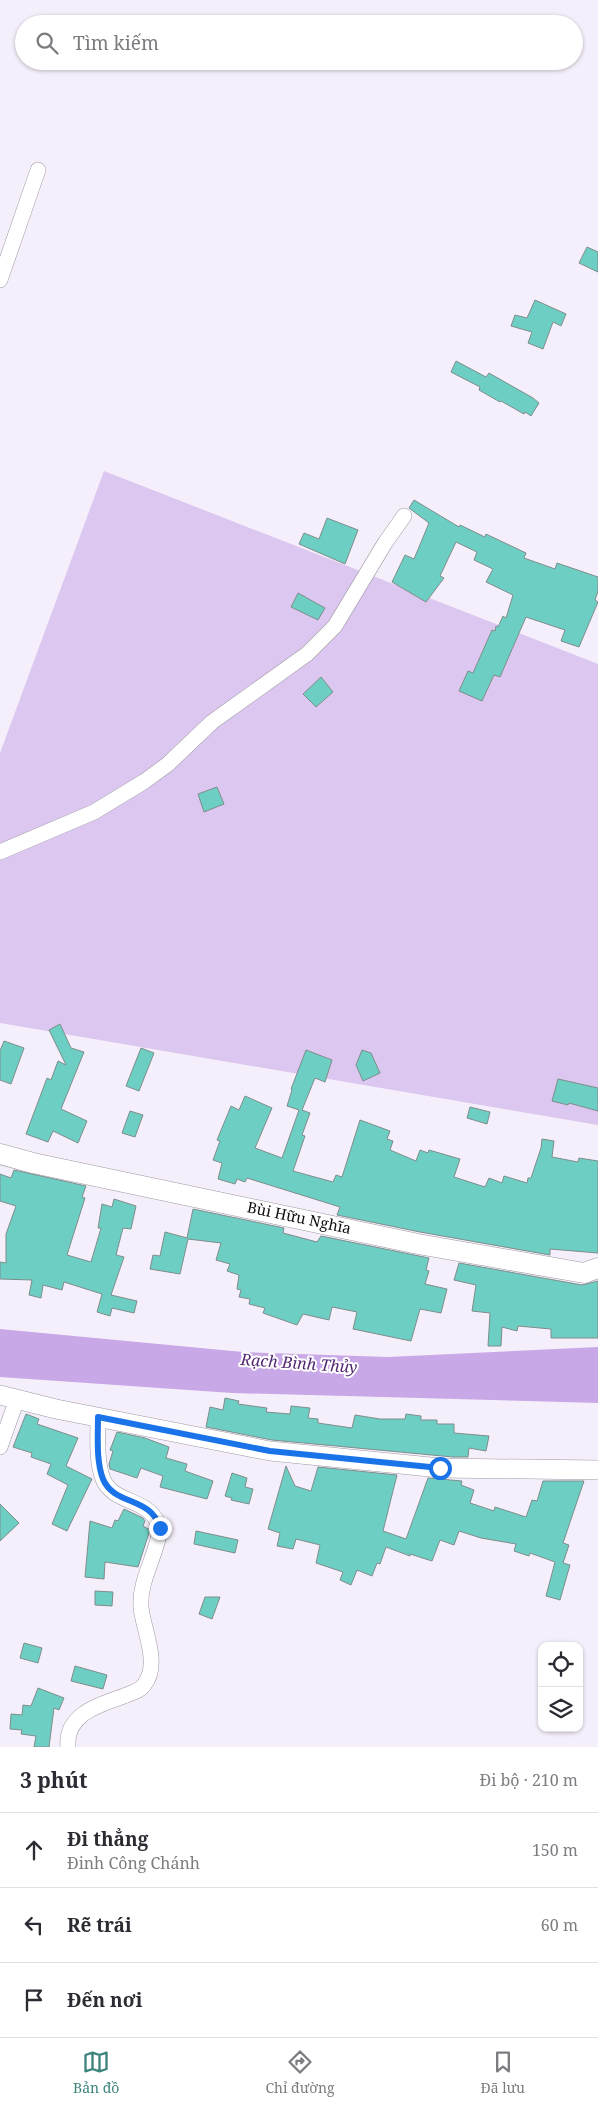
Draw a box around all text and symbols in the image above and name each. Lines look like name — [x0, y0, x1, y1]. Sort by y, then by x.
search box — [15, 15, 583, 70]
icon: search — [33, 29, 61, 57]
text: Tìm kiếm — [73, 30, 159, 56]
street label: Bùi Hữu Nghĩa — [245, 1196, 353, 1238]
water label: Rạch Bình Thủy — [239, 1348, 358, 1378]
route start — [429, 1457, 452, 1480]
route end — [149, 1517, 172, 1540]
map controls — [538, 1642, 583, 1732]
button: locate — [538, 1642, 583, 1687]
button: layers — [538, 1687, 583, 1732]
text: 3 phút — [20, 1766, 87, 1794]
text: Đi bộ · 210 m — [480, 1769, 578, 1791]
text: Đi thẳng — [67, 1826, 148, 1852]
icon: ahead — [20, 1836, 48, 1864]
text: 150 m — [532, 1839, 578, 1861]
text: Đinh Công Chánh — [67, 1852, 200, 1874]
icon: left — [20, 1911, 48, 1939]
text: Rẽ trái — [67, 1912, 132, 1938]
text: 60 m — [541, 1914, 578, 1936]
icon: arrive — [20, 1986, 48, 2014]
text: Đến nơi — [67, 1987, 143, 2013]
tab: Bản đồ — [73, 2048, 119, 2097]
tab: Chỉ đường — [265, 2048, 335, 2097]
tab: Đã lưu — [481, 2048, 525, 2097]

